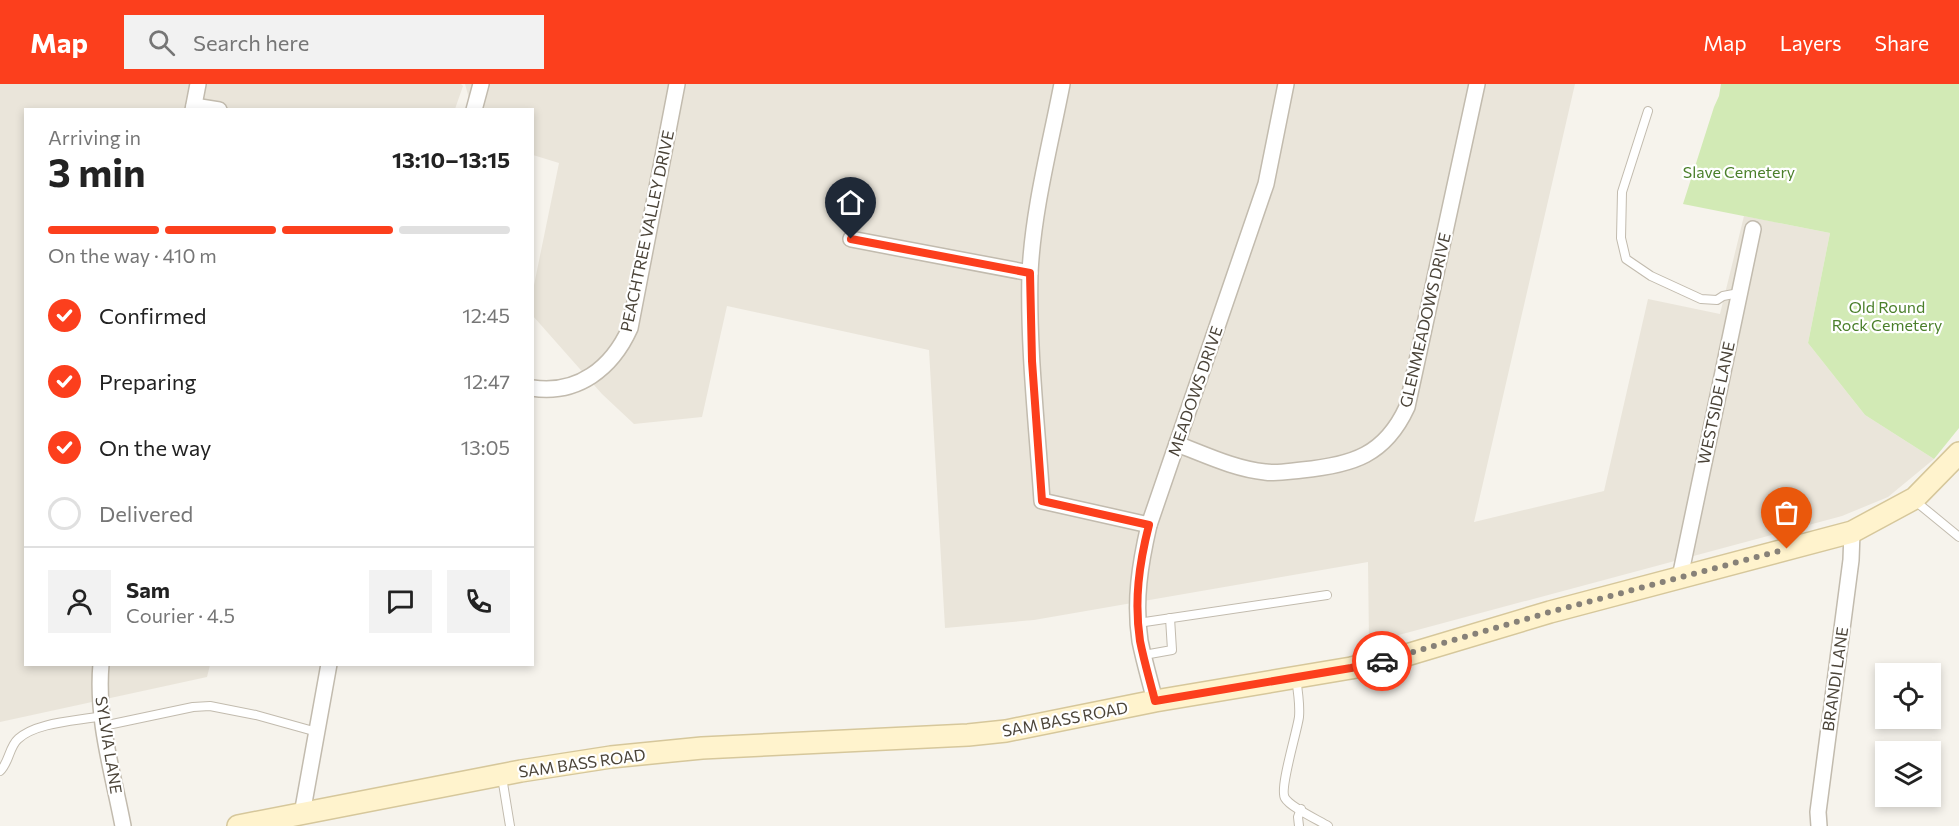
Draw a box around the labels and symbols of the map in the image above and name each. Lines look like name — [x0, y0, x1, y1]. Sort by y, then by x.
street label: PEACHTREE VALLEY DRIVE — [616, 128, 677, 333]
park label: Slave Cemetery — [1683, 162, 1795, 181]
pin — [825, 177, 876, 239]
street label: GLENMEADOWS DRIVE — [1395, 231, 1454, 409]
park label: Old Round Rock Cemetery — [1832, 297, 1942, 334]
street label: MEADOWS DRIVE — [1163, 323, 1226, 458]
street label: WESTSIDE LANE — [1693, 340, 1738, 466]
pin — [1761, 487, 1812, 549]
street label: BRANDI LANE — [1818, 626, 1851, 732]
courier — [1352, 631, 1412, 691]
street label: SYLVIA LANE — [92, 695, 127, 795]
street label: SAM BASS ROAD — [1000, 697, 1129, 740]
street label: SAM BASS ROAD — [517, 744, 647, 781]

